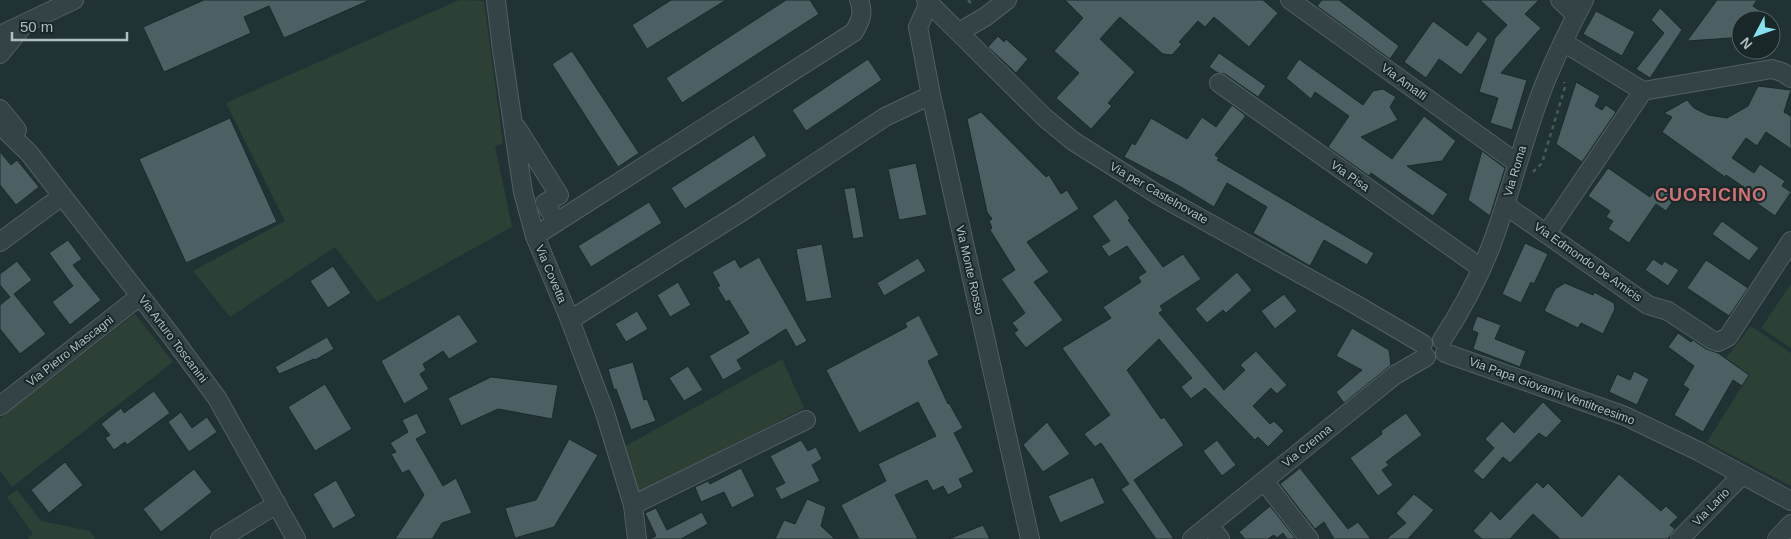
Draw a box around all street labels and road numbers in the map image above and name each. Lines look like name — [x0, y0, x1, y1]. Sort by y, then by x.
street label: Via Amalfi — [1378, 61, 1430, 103]
street label: Via Roma — [1501, 144, 1529, 198]
street label: Via Pisa — [1328, 158, 1372, 194]
street label: Via per Castelnovate — [1107, 159, 1211, 227]
street label: Via Edmondo De Amicis — [1531, 219, 1645, 305]
street label: Via Monte Rosso — [953, 224, 987, 316]
street label: Via Covetta — [532, 243, 570, 305]
street label: Via Arturo Toscanini — [136, 293, 210, 385]
street label: Via Pietro Mascagni — [24, 313, 116, 389]
street label: Via Papa Giovanni Ventitreesimo — [1467, 354, 1637, 428]
street label: Via Crenna — [1279, 422, 1335, 470]
street label: Via Lario — [1690, 485, 1733, 529]

